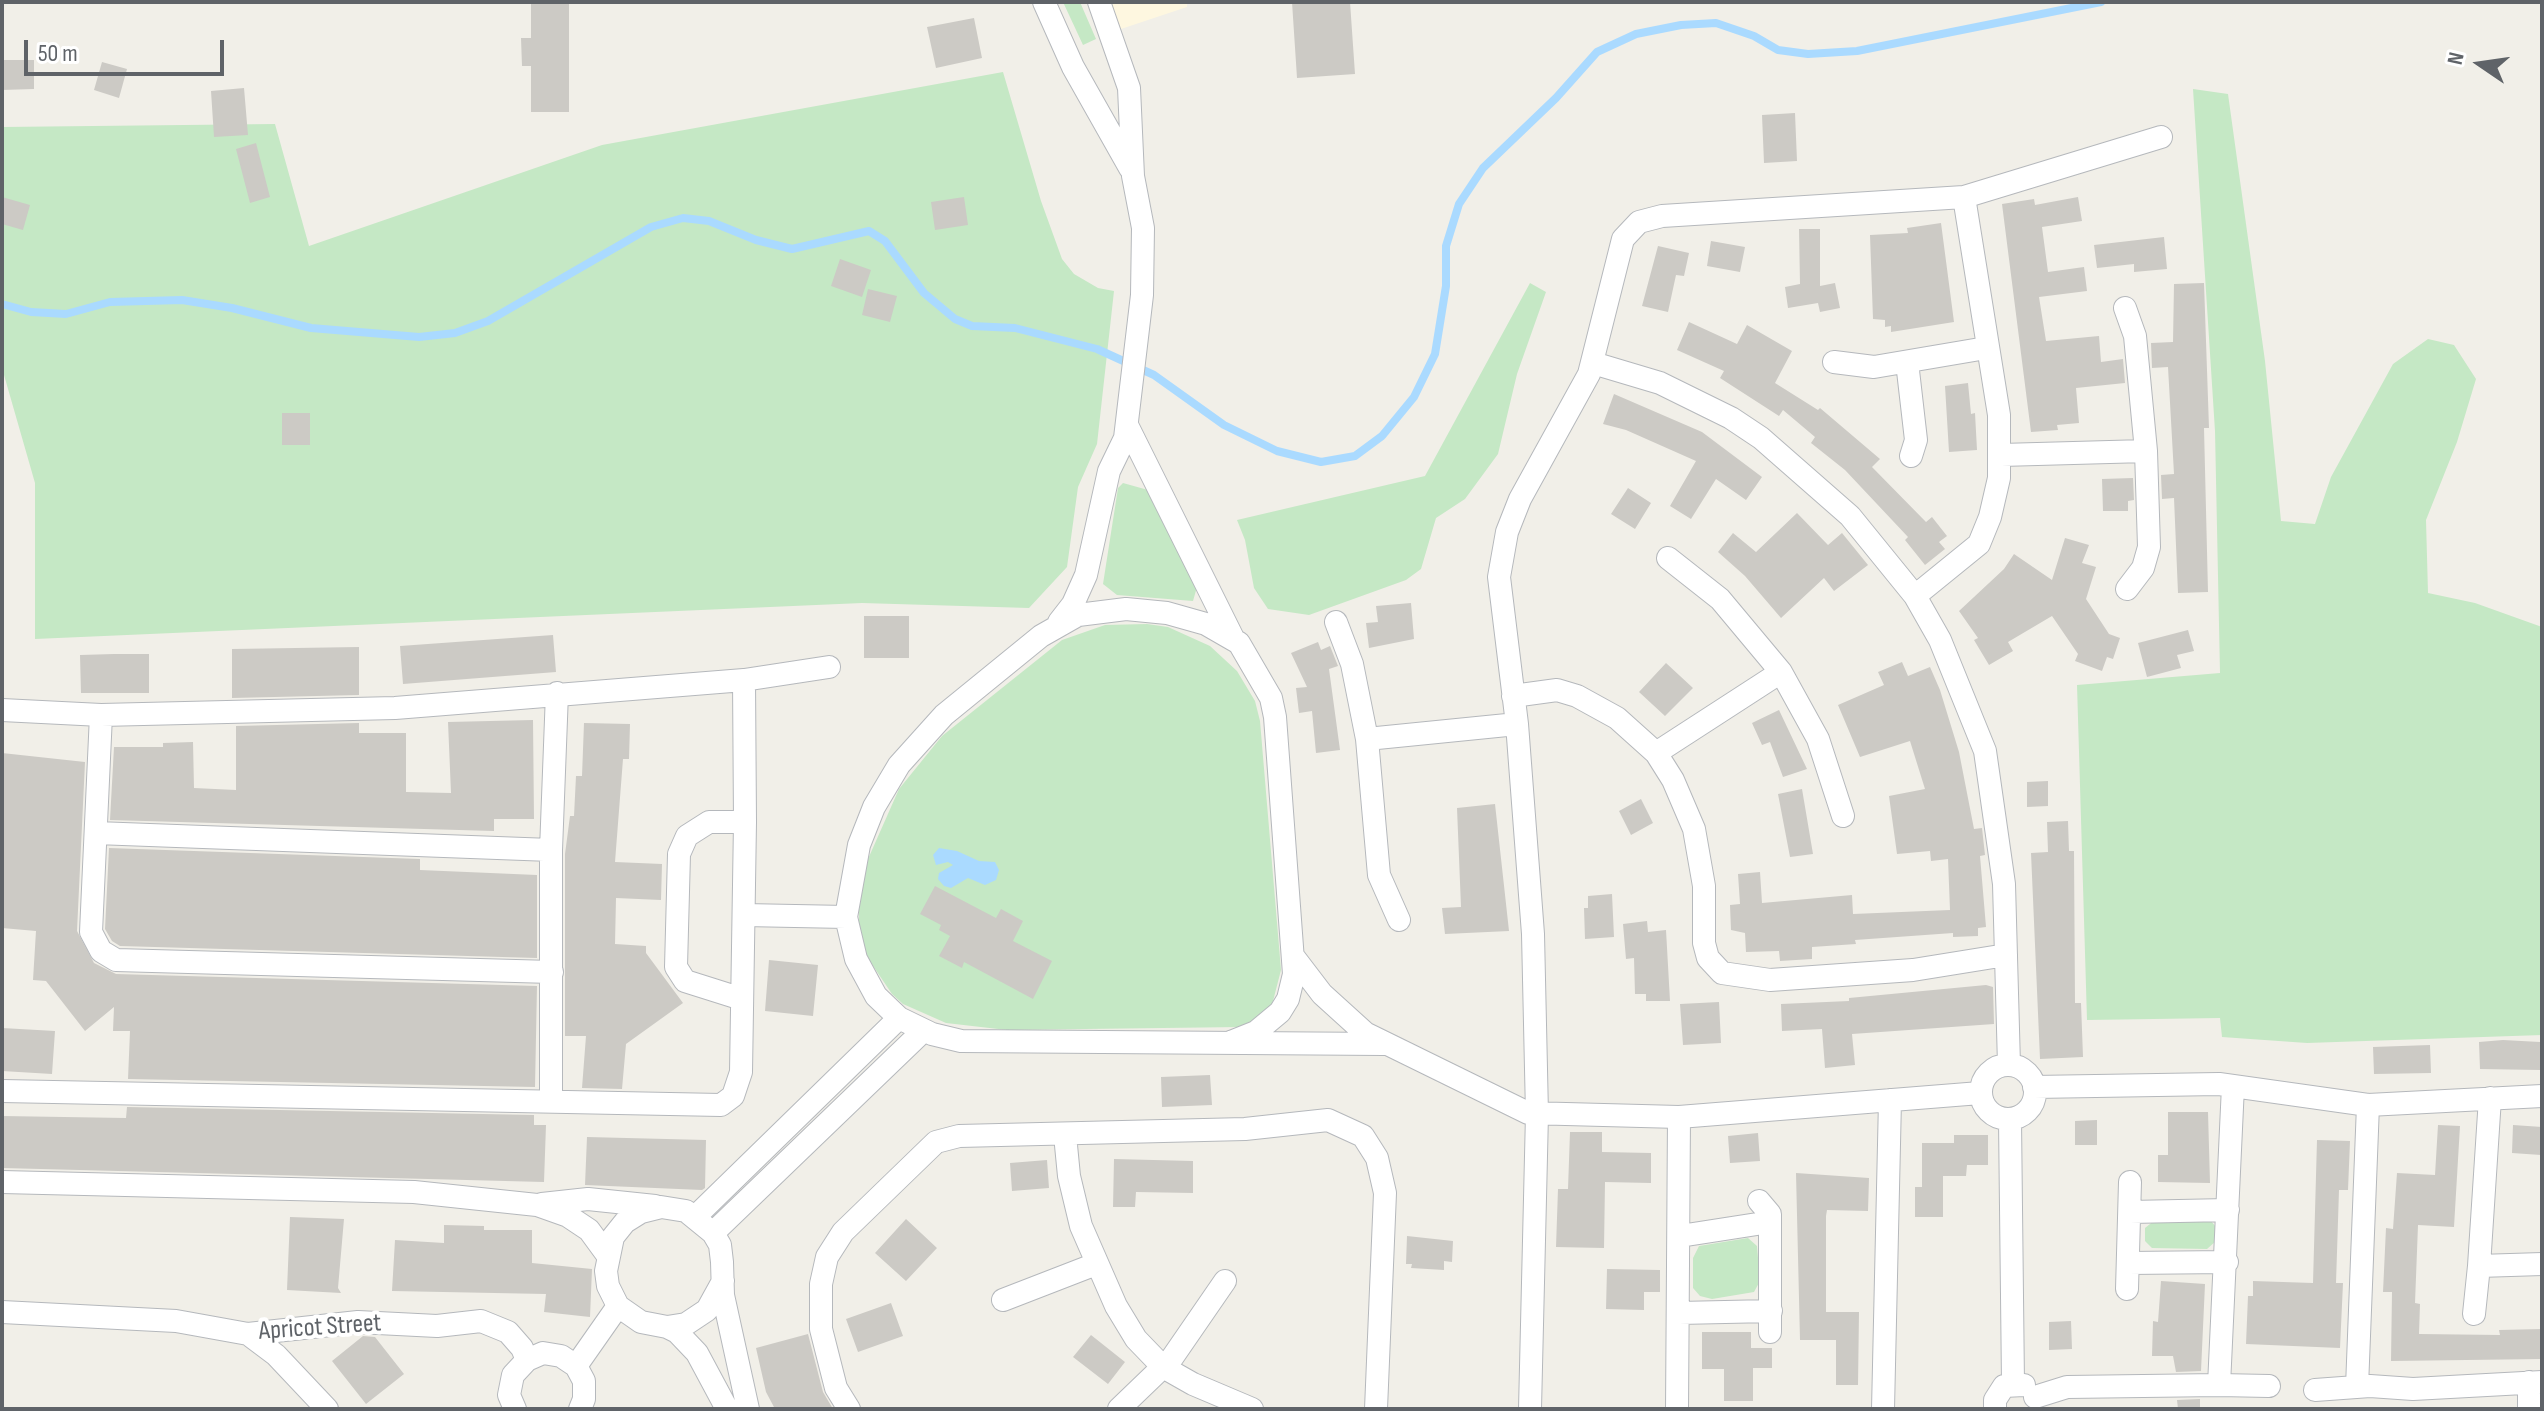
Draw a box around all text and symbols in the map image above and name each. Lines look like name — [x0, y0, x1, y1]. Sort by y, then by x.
scale bar — [28, 24, 228, 74]
north arrow — [2440, 24, 2520, 104]
text: 50 m — [38, 39, 78, 68]
text: N — [2442, 50, 2471, 67]
street label: Apricot Street — [258, 1308, 382, 1348]

